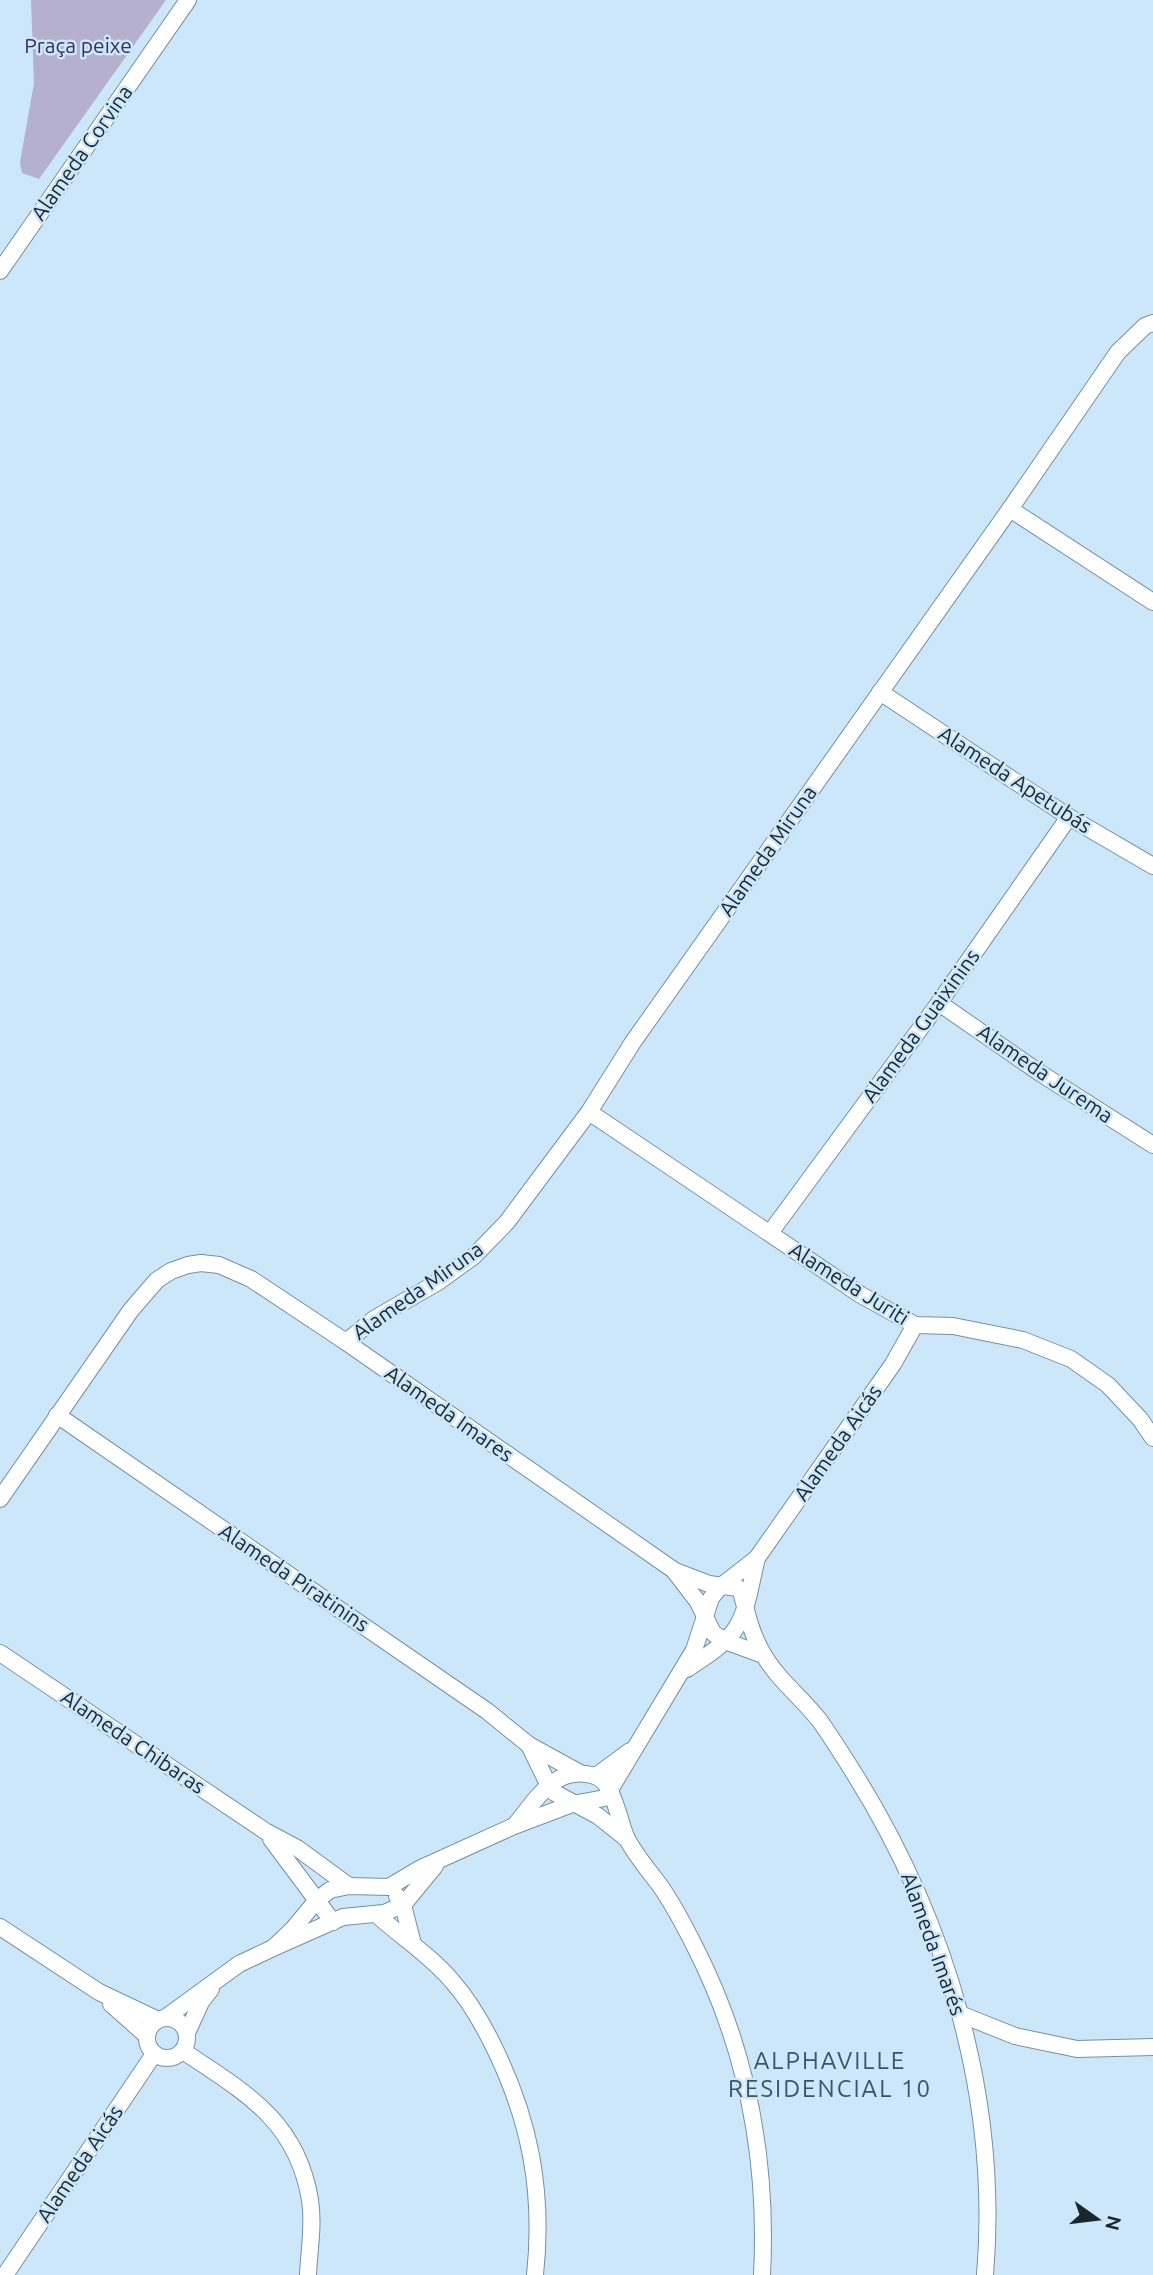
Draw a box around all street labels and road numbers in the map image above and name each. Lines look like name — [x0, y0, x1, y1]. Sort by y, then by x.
street label: Alameda Corvina — [26, 80, 137, 225]
street label: Alameda Apetubás — [935, 721, 1097, 838]
street label: Alameda Miruna — [713, 781, 821, 920]
street label: Alameda Guaixinins — [857, 944, 984, 1107]
street label: Alameda Jurema — [973, 1019, 1118, 1127]
street label: Alameda Miruna — [348, 1236, 487, 1344]
street label: Alameda Juriti — [785, 1237, 914, 1329]
street label: Alameda Imares — [381, 1360, 518, 1466]
street label: Alameda Aicás — [788, 1380, 886, 1505]
street label: Alameda Piratinins — [215, 1518, 374, 1636]
street label: Alameda Chibaras — [57, 1684, 210, 1798]
street label: Alameda Imarés — [897, 1869, 971, 2018]
street label: Alameda Aicás — [31, 2100, 127, 2227]

